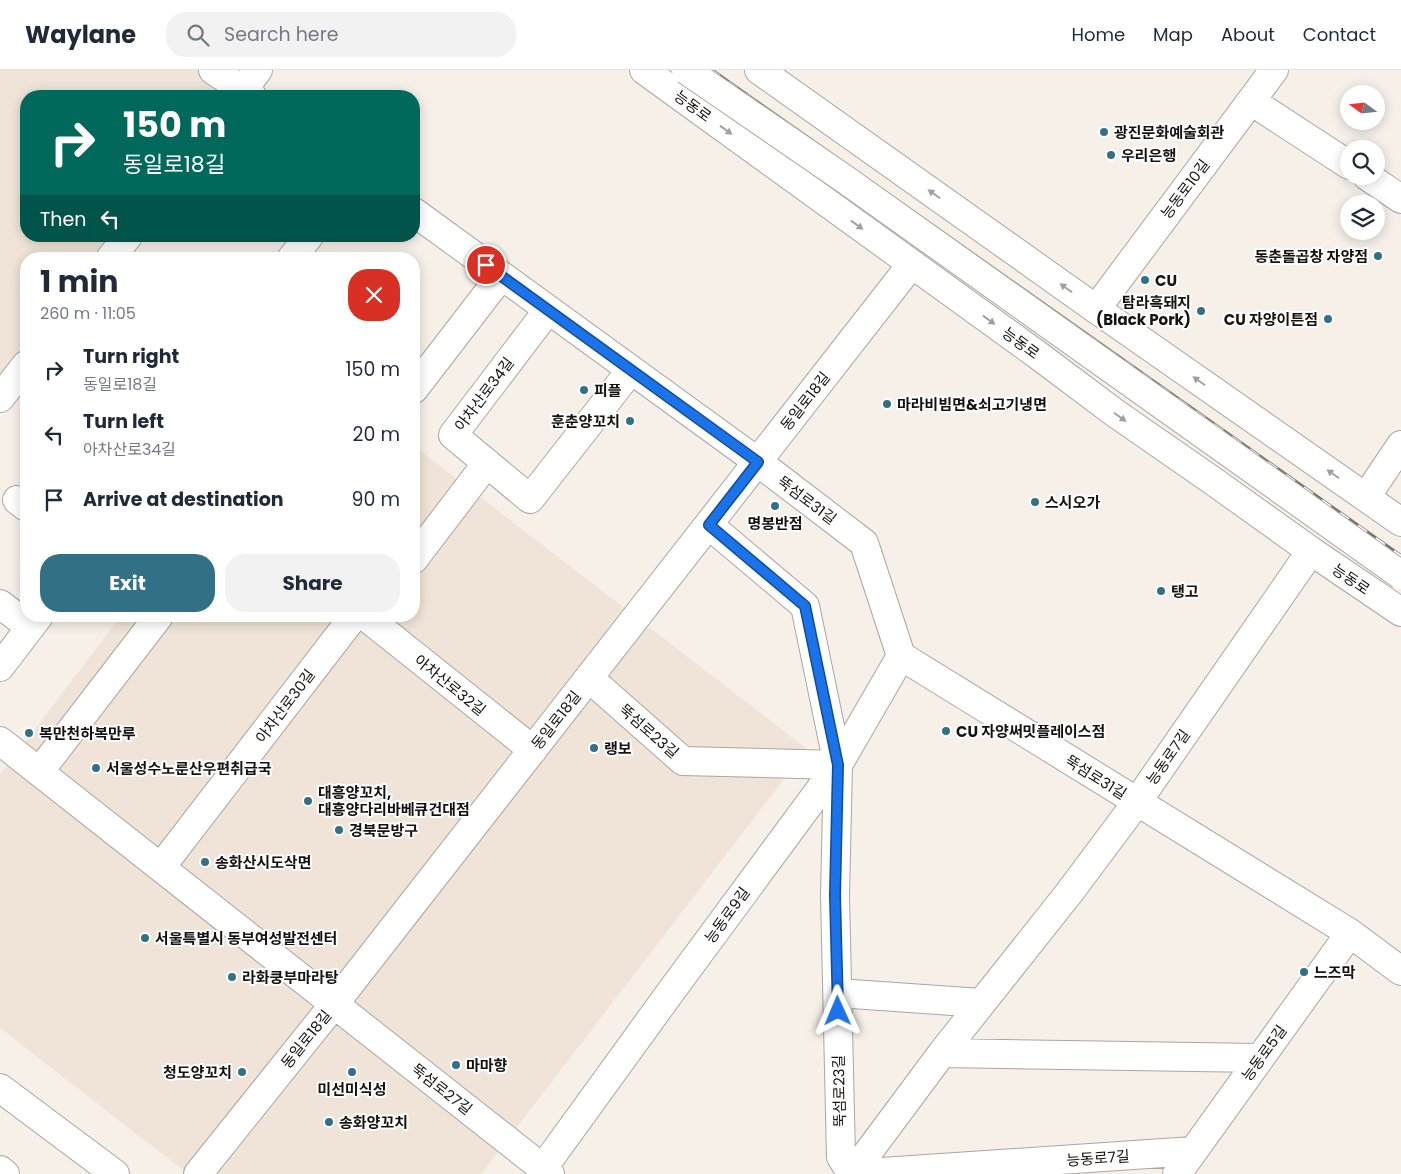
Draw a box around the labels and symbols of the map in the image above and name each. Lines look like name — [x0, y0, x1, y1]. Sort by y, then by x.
street label: 능동로 — [670, 85, 716, 127]
north arrow — [1340, 85, 1385, 130]
place label: 광진문화예술회관 — [1114, 122, 1225, 143]
one-way arrow — [719, 124, 732, 135]
marker: 광진문화예술회관 — [1098, 126, 1110, 138]
place label: 우리은행 — [1121, 145, 1176, 166]
marker: 우리은행 — [1105, 149, 1117, 161]
street label: 능동로10길 — [1156, 155, 1214, 223]
one-way arrow — [927, 189, 940, 199]
one-way arrow — [851, 220, 864, 230]
pin — [465, 244, 507, 286]
place label: 동춘돌곱창 자양점 — [1254, 246, 1368, 267]
marker: 동춘돌곱창 자양점 — [1372, 250, 1384, 262]
place label: CU — [1155, 270, 1177, 291]
marker: CU — [1139, 274, 1151, 286]
one-way arrow — [1059, 283, 1073, 293]
place label: 탐라흑돼지 (Black Pork) — [1096, 292, 1191, 330]
marker: 탐라흑돼지 (Black Pork) — [1195, 305, 1207, 317]
place label: CU 자양이튼점 — [1224, 309, 1318, 330]
marker: CU 자양이튼점 — [1322, 313, 1334, 325]
one-way arrow — [982, 315, 996, 325]
street label: 능동로 — [998, 322, 1044, 364]
street label: 아차산로34길 — [449, 353, 519, 435]
street label: 동일로18길 — [775, 367, 835, 435]
one-way arrow — [1192, 376, 1206, 386]
place label: 피플 — [594, 380, 622, 401]
marker: 피플 — [578, 384, 590, 396]
place label: 마라비빔면&쇠고기냉면 — [897, 394, 1047, 415]
marker: 마라비빔면&쇠고기냉면 — [881, 398, 893, 410]
place label: 훈춘양꼬치 — [551, 411, 620, 432]
one-way arrow — [1113, 411, 1126, 422]
marker: 훈춘양꼬치 — [624, 415, 636, 427]
one-way arrow — [1326, 469, 1339, 479]
street label: 뚝섬로31길 — [773, 471, 841, 529]
place label: 스시오가 — [1045, 492, 1100, 513]
marker: 스시오가 — [1029, 496, 1041, 508]
marker: 명봉반점 — [769, 500, 781, 512]
place label: 명봉반점 — [747, 513, 803, 534]
street label: 능동로 — [1328, 559, 1374, 599]
place label: 탱고 — [1171, 581, 1199, 602]
marker: 탱고 — [1155, 585, 1167, 597]
street label: 아차산로32길 — [410, 650, 490, 720]
street label: 아차산로30길 — [250, 665, 320, 747]
street label: 동일로18길 — [526, 686, 586, 754]
street label: 뚝섬로23길 — [615, 699, 683, 763]
place label: CU 자양써밋플레이스점 — [956, 721, 1105, 742]
place label: 복만천하복만루 — [39, 723, 136, 744]
marker: CU 자양써밋플레이스점 — [940, 725, 952, 737]
street label: 능동로7길 — [1141, 725, 1195, 789]
marker: 복만천하복만루 — [23, 727, 35, 739]
place label: 랭보 — [604, 738, 632, 759]
marker: 랭보 — [588, 742, 600, 754]
street label: 뚝섬로31길 — [1061, 750, 1131, 804]
place label: 서울성수노룬산우편취급국 — [106, 758, 272, 779]
marker: 서울성수노룬산우편취급국 — [90, 762, 102, 774]
place label: 대흥양꼬치, 대흥양다리바베큐건대점 — [318, 782, 470, 820]
marker: 대흥양꼬치, 대흥양다리바베큐건대점 — [302, 795, 314, 807]
place label: 경북문방구 — [349, 820, 418, 841]
marker: 경북문방구 — [333, 824, 345, 836]
place label: 송화산시도삭면 — [215, 852, 312, 873]
marker: 송화산시도삭면 — [199, 856, 211, 868]
street label: 능동로9길 — [700, 883, 754, 947]
place label: 서울특별시 동부여성발전센터 — [155, 928, 338, 949]
marker: 서울특별시 동부여성발전센터 — [139, 932, 151, 944]
place label: 느즈막 — [1314, 962, 1356, 983]
marker: 느즈막 — [1298, 966, 1310, 978]
place label: 라화쿵부마라탕 — [242, 967, 339, 988]
marker: 라화쿵부마라탕 — [226, 971, 238, 983]
position arrow — [811, 984, 863, 1036]
street label: 동일로18길 — [276, 1005, 336, 1073]
street label: 능동로5길 — [1237, 1021, 1291, 1085]
street label: 뚝섬로23길 — [828, 1054, 850, 1128]
place label: 마마향 — [466, 1055, 508, 1076]
street label: 뚝섬로27길 — [407, 1059, 477, 1119]
marker: 마마향 — [450, 1059, 462, 1071]
place label: 청도양꼬치 — [163, 1062, 232, 1083]
marker: 청도양꼬치 — [236, 1066, 248, 1078]
marker: 미선미식성 — [346, 1066, 358, 1078]
place label: 미선미식성 — [317, 1079, 387, 1100]
place label: 송화양꼬치 — [339, 1112, 408, 1133]
marker: 송화양꼬치 — [323, 1116, 335, 1128]
street label: 능동로7길 — [1066, 1145, 1130, 1171]

